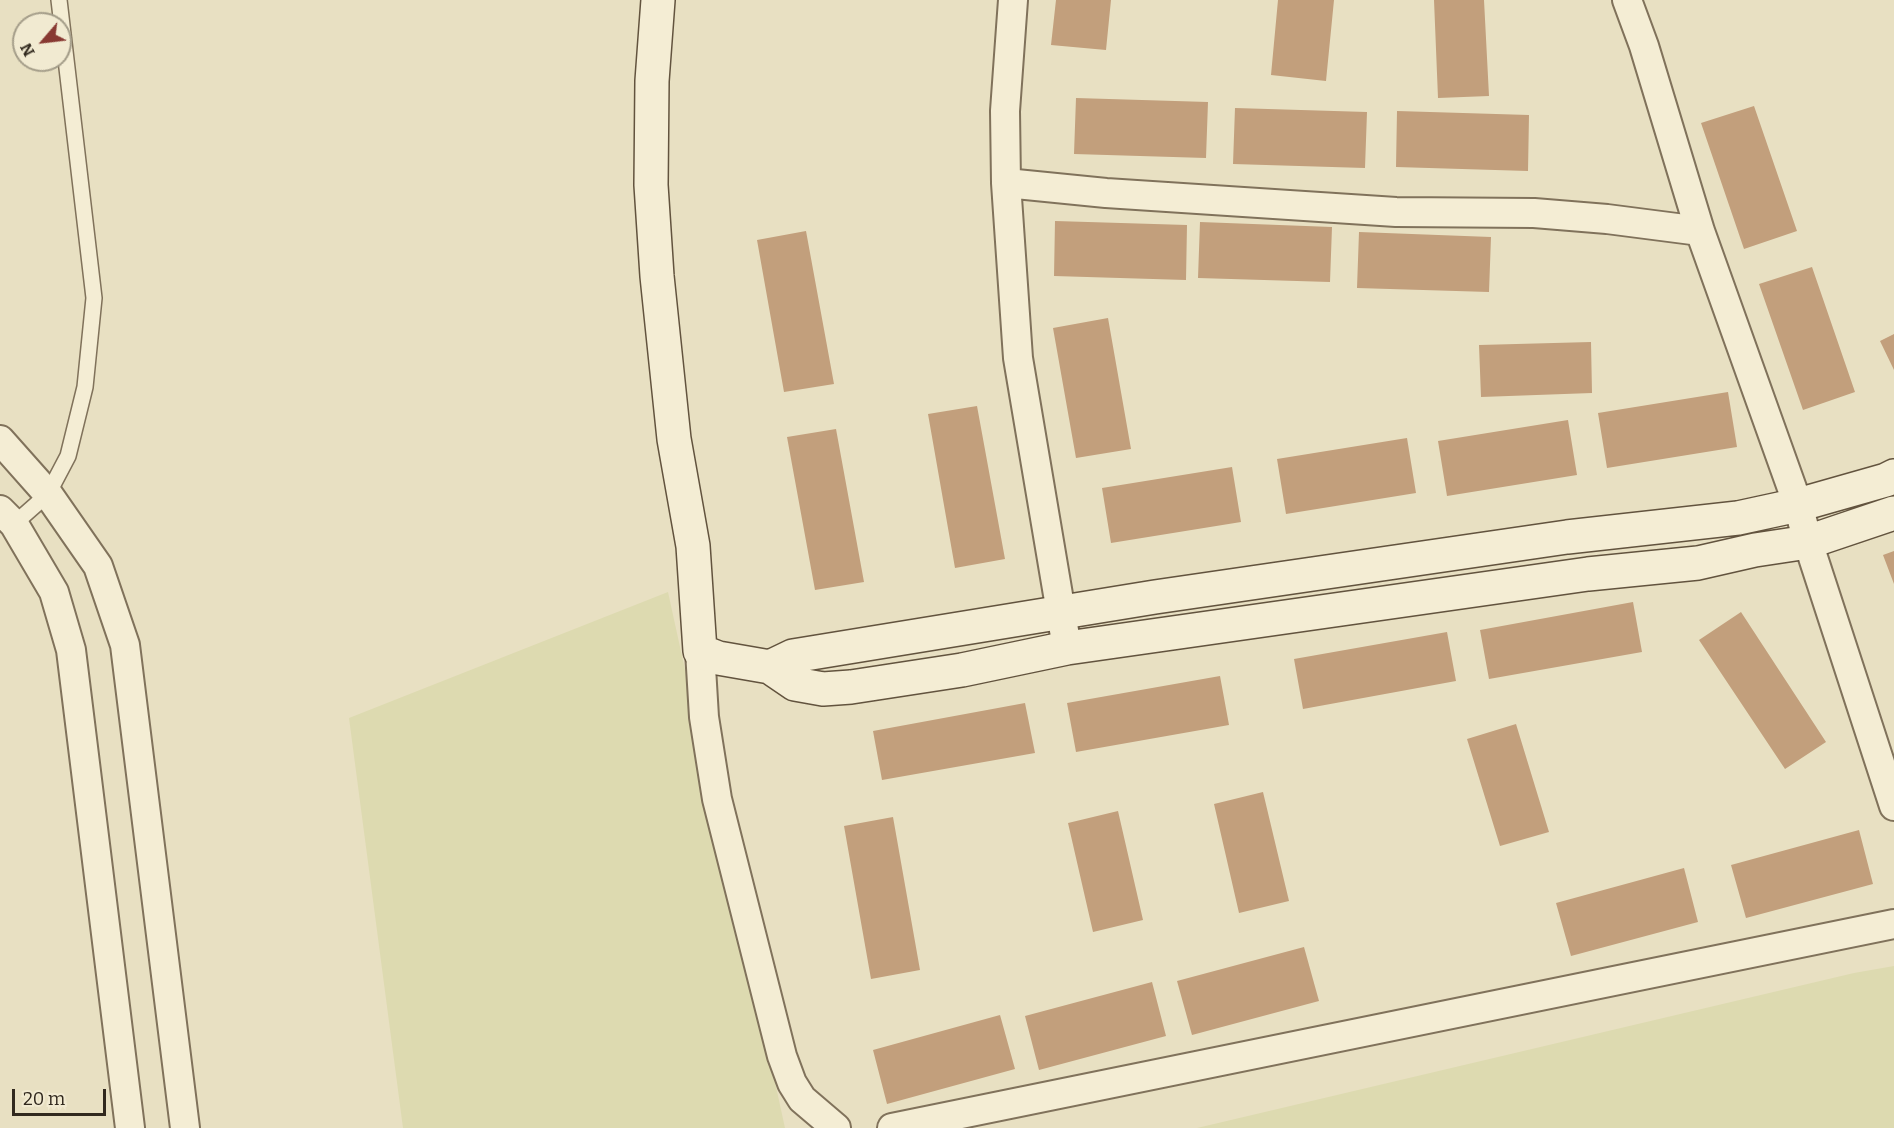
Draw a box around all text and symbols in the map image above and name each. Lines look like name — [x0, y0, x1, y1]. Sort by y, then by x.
north arrow — [12, 12, 72, 72]
text: N — [16, 40, 39, 60]
scale bar — [15, 1077, 110, 1115]
text: 20 m — [23, 1088, 65, 1110]

